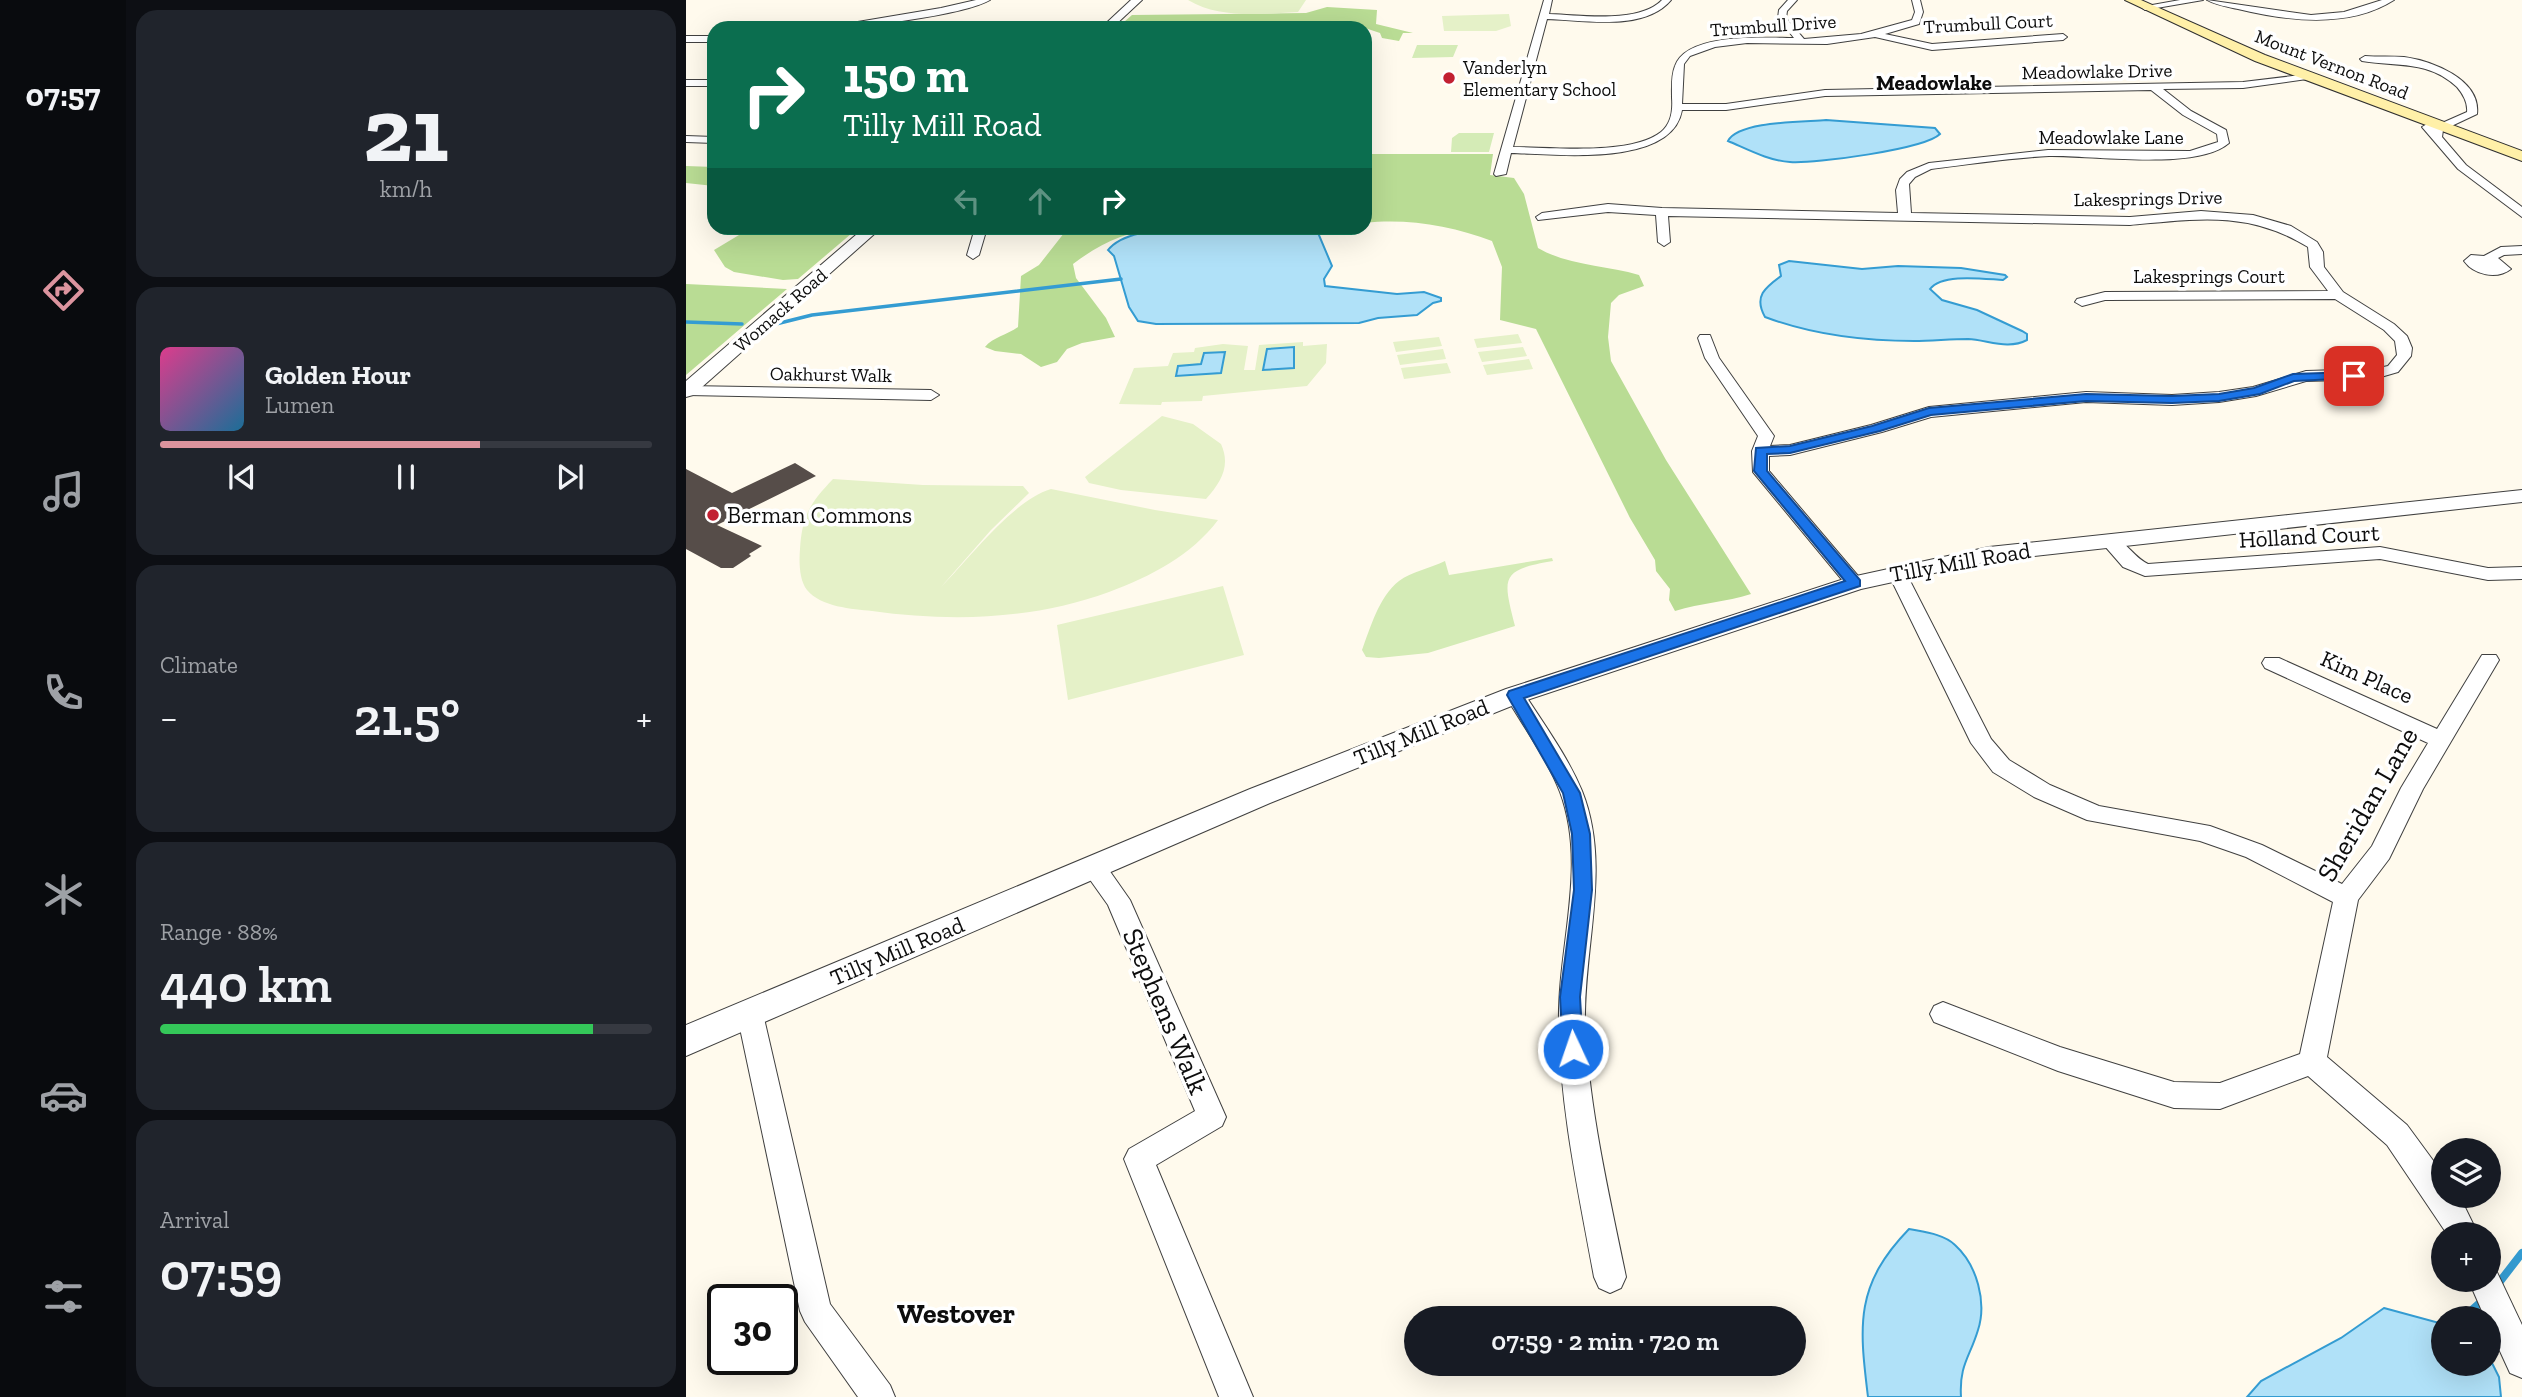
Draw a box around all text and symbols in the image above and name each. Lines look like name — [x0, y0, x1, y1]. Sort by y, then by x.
street label: Trumbull Court — [1923, 9, 2053, 38]
street label: Trumbull Drive — [1709, 10, 1837, 41]
street label: Mount Vernon Road — [2252, 25, 2413, 105]
text: 150 m — [843, 46, 969, 105]
icon: right — [728, 49, 819, 140]
place label: Vanderlyn Elementary School — [1462, 56, 1616, 101]
street label: Meadowlake Drive — [2022, 59, 2173, 84]
marker: Vanderlyn Elementary School — [1441, 70, 1457, 86]
district label: Meadowlake — [1876, 70, 1992, 95]
text: 21 — [363, 75, 449, 184]
text: 07:57 — [26, 76, 100, 114]
text: Tilly Mill Road — [843, 106, 1042, 144]
street label: Meadowlake Lane — [2038, 126, 2184, 149]
text: km/h — [380, 175, 432, 203]
icon: left — [948, 182, 986, 220]
icon: ahead — [1021, 182, 1059, 220]
icon: right — [1094, 182, 1132, 220]
street label: Lakesprings Drive — [2073, 186, 2223, 211]
street label: Womack Road — [729, 263, 832, 357]
street label: Lakesprings Court — [2133, 265, 2285, 288]
icon: directions — [39, 266, 88, 315]
pin — [2324, 346, 2384, 406]
icon: arrive — [2335, 357, 2373, 395]
text: Golden Hour — [265, 359, 411, 391]
street label: Oakhurst Walk — [770, 362, 892, 387]
text: Lumen — [265, 391, 334, 419]
icon: previous — [223, 458, 261, 496]
icon: pause — [387, 458, 425, 496]
icon: next — [551, 458, 589, 496]
icon: music — [39, 467, 88, 516]
place label: Berman Commons — [727, 501, 912, 529]
marker: Berman Commons — [705, 507, 721, 523]
street label: Holland Court — [2238, 518, 2380, 554]
street label: Tilly Mill Road — [1887, 536, 2033, 588]
street label: Kim Place — [2316, 644, 2418, 710]
text: Climate — [160, 651, 238, 679]
icon: phone — [39, 668, 88, 717]
text: 21.5° — [354, 686, 460, 748]
street label: Tilly Mill Road — [1350, 692, 1493, 772]
text: − — [160, 695, 178, 741]
text: + — [636, 695, 652, 741]
street label: Sheridan Lane — [2310, 721, 2425, 887]
icon: climate — [39, 870, 88, 919]
street label: Tilly Mill Road — [826, 910, 968, 992]
text: Range · 88% — [160, 918, 278, 946]
street label: Stephens Walk — [1116, 923, 1215, 1099]
text: 440 km — [160, 953, 332, 1015]
position arrow — [1536, 1012, 1610, 1086]
icon: car — [39, 1071, 88, 1120]
map controls — [2431, 1138, 2501, 1376]
button: layers — [2431, 1138, 2501, 1208]
text: Arrival — [160, 1206, 229, 1234]
button: + — [2431, 1222, 2501, 1292]
text: 07:59 — [160, 1241, 282, 1303]
icon: filters — [39, 1272, 88, 1321]
speed limit sign: 30 — [707, 1284, 798, 1375]
district label: Westover — [897, 1297, 1015, 1330]
button: − — [2431, 1306, 2501, 1376]
text: 07:59 · 2 min · 720 m — [1491, 1325, 1719, 1357]

